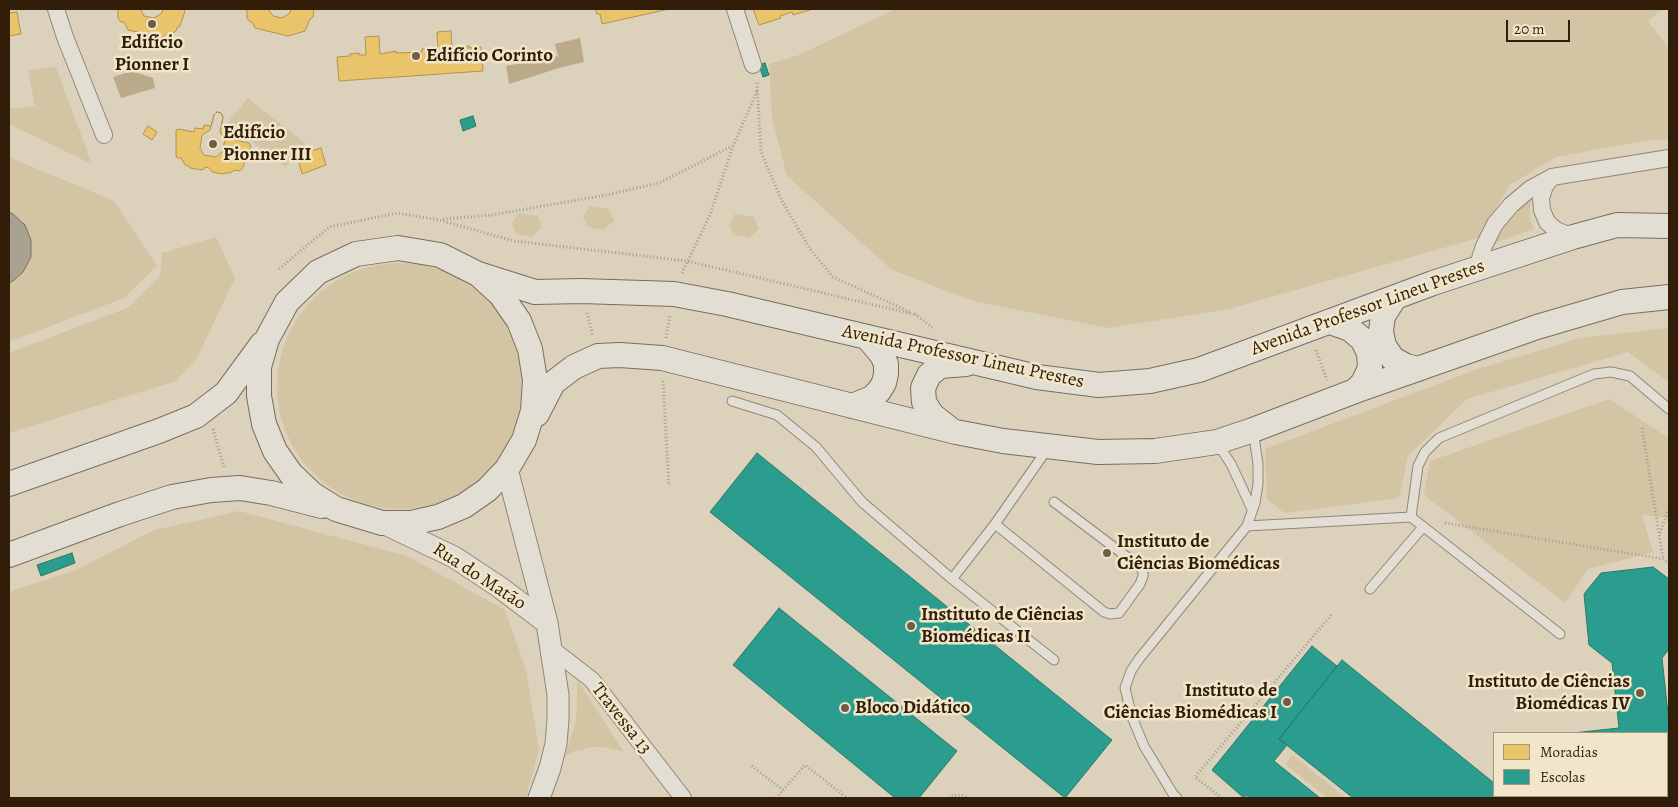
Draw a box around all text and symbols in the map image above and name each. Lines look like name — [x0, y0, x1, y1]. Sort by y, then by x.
scale bar — [1508, 10, 1572, 42]
marker: Edifício Pionner I — [146, 18, 158, 30]
text: 20 m — [1514, 19, 1545, 39]
place label: Edifício Pionner I — [115, 32, 189, 76]
place label: Edifício Corinto — [426, 45, 553, 67]
marker: Edifício Corinto — [410, 50, 422, 62]
place label: Edifício Pionner III — [223, 122, 311, 166]
marker: Edifício Pionner III — [207, 138, 219, 150]
street label: Avenida Professor Lineu Prestes — [1248, 255, 1488, 361]
street label: Avenida Professor Lineu Prestes — [840, 320, 1086, 394]
place label: Instituto de Ciências Biomédicas — [1117, 531, 1280, 575]
street label: Rua do Matão — [428, 538, 530, 616]
marker: Instituto de Ciências Biomédicas — [1101, 547, 1113, 559]
place label: Instituto de Ciências Biomédicas II — [921, 604, 1084, 648]
marker: Instituto de Ciências Biomédicas II — [905, 620, 917, 632]
place label: Instituto de Ciências Biomédicas IV — [1467, 671, 1630, 715]
street label: Travessa 13 — [586, 679, 656, 759]
place label: Instituto de Ciências Biomédicas I — [1104, 680, 1277, 724]
marker: Instituto de Ciências Biomédicas IV — [1634, 687, 1646, 699]
marker: Instituto de Ciências Biomédicas I — [1281, 696, 1293, 708]
place label: Bloco Didático — [855, 697, 970, 719]
marker: Bloco Didático — [839, 702, 851, 714]
legend — [1493, 732, 1668, 797]
text: Moradias — [1540, 742, 1598, 762]
text: Escolas — [1540, 767, 1585, 787]

